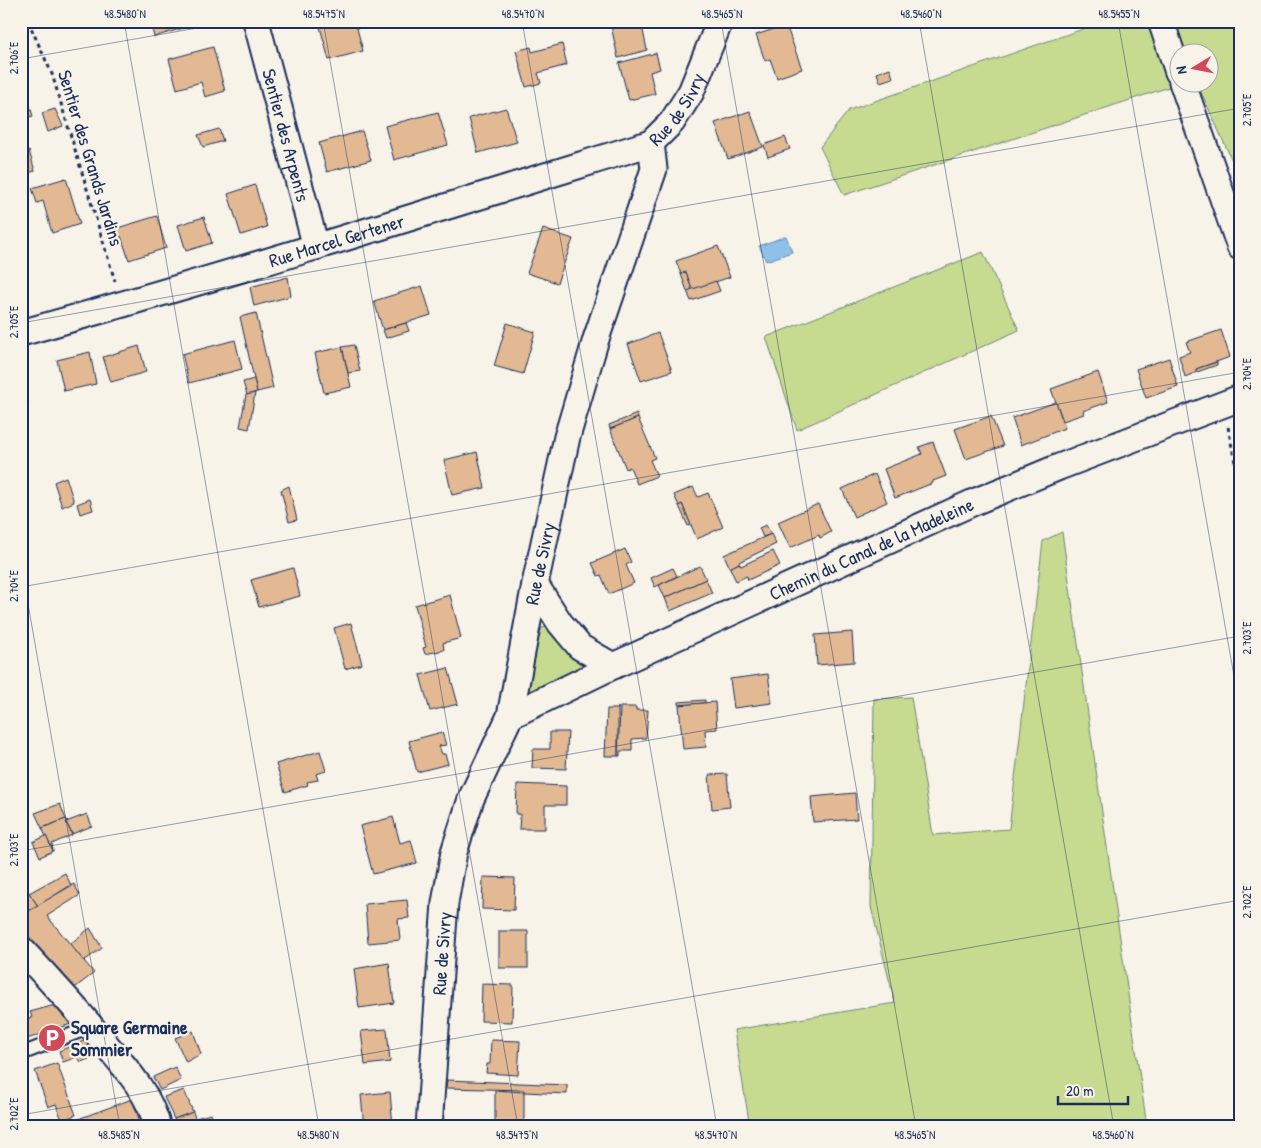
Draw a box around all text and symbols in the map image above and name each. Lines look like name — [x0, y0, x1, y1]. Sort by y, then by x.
text: 48.5480°N — [104, 5, 146, 22]
text: 48.5475°N — [303, 5, 345, 22]
text: 48.5470°N — [502, 5, 544, 22]
text: 48.5465°N — [702, 5, 742, 22]
text: 48.5460°N — [900, 5, 942, 22]
text: 48.5455°N — [1098, 5, 1140, 22]
text: 2.706°E — [5, 41, 22, 74]
north arrow — [1168, 42, 1218, 92]
text: N — [1171, 64, 1191, 76]
street label: Sentier des Arpents — [256, 66, 316, 204]
street label: Sentier des Grands Jardins — [52, 67, 130, 249]
street label: Rue de Sivry — [643, 69, 710, 151]
text: 2.705°E — [1238, 93, 1255, 126]
street label: Rue Marcel Gertener — [266, 207, 408, 273]
text: 2.705°E — [5, 305, 22, 338]
text: 2.704°E — [1238, 357, 1255, 390]
street label: Chemin du Canal de la Madeleine — [765, 491, 978, 606]
street label: Rue de Sivry — [518, 520, 561, 607]
text: 2.704°E — [5, 569, 22, 602]
text: 2.703°E — [1238, 621, 1255, 654]
text: 2.703°E — [5, 833, 22, 866]
text: 2.702°E — [1238, 885, 1255, 919]
street label: Rue de Sivry — [425, 911, 457, 996]
place label: Square Germaine Sommier — [71, 1014, 188, 1062]
parking icon: Square Germaine Sommier — [37, 1023, 67, 1053]
scale bar — [1058, 1073, 1128, 1105]
text: 20 m — [1066, 1080, 1093, 1101]
text: 2.702°E — [5, 1097, 22, 1131]
text: 48.5485°N — [98, 1126, 140, 1143]
text: 48.5480°N — [297, 1126, 339, 1143]
text: 48.5475°N — [496, 1126, 538, 1143]
text: 48.5470°N — [695, 1126, 737, 1143]
text: 48.5465°N — [895, 1126, 935, 1143]
text: 48.5460°N — [1092, 1126, 1134, 1143]

